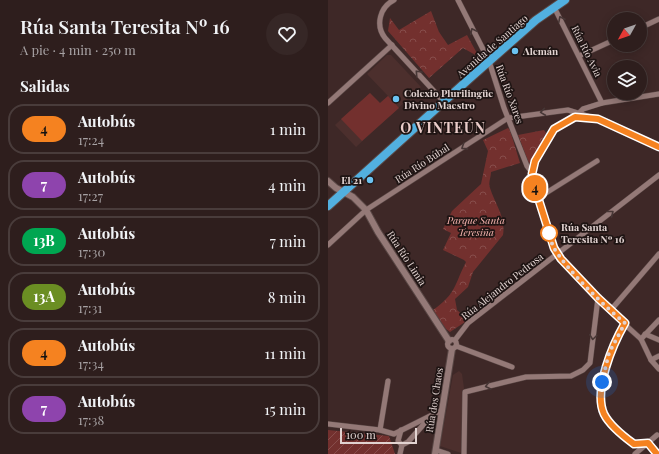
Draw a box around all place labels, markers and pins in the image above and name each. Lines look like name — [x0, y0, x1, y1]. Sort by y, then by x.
place label: Alemán — [522, 44, 559, 58]
marker: Alemán — [510, 46, 520, 56]
place label: Colexio Plurilingüe Divino Maestro — [404, 86, 493, 112]
marker: Colexio Plurilingüe Divino Maestro — [391, 94, 401, 104]
place label: El 21 — [341, 173, 362, 187]
marker: El 21 — [365, 175, 375, 185]
place label: Rúa Santa Teresita Nº 16 — [561, 220, 625, 246]
marker: Rúa Santa Teresita Nº 16 — [540, 224, 558, 242]

